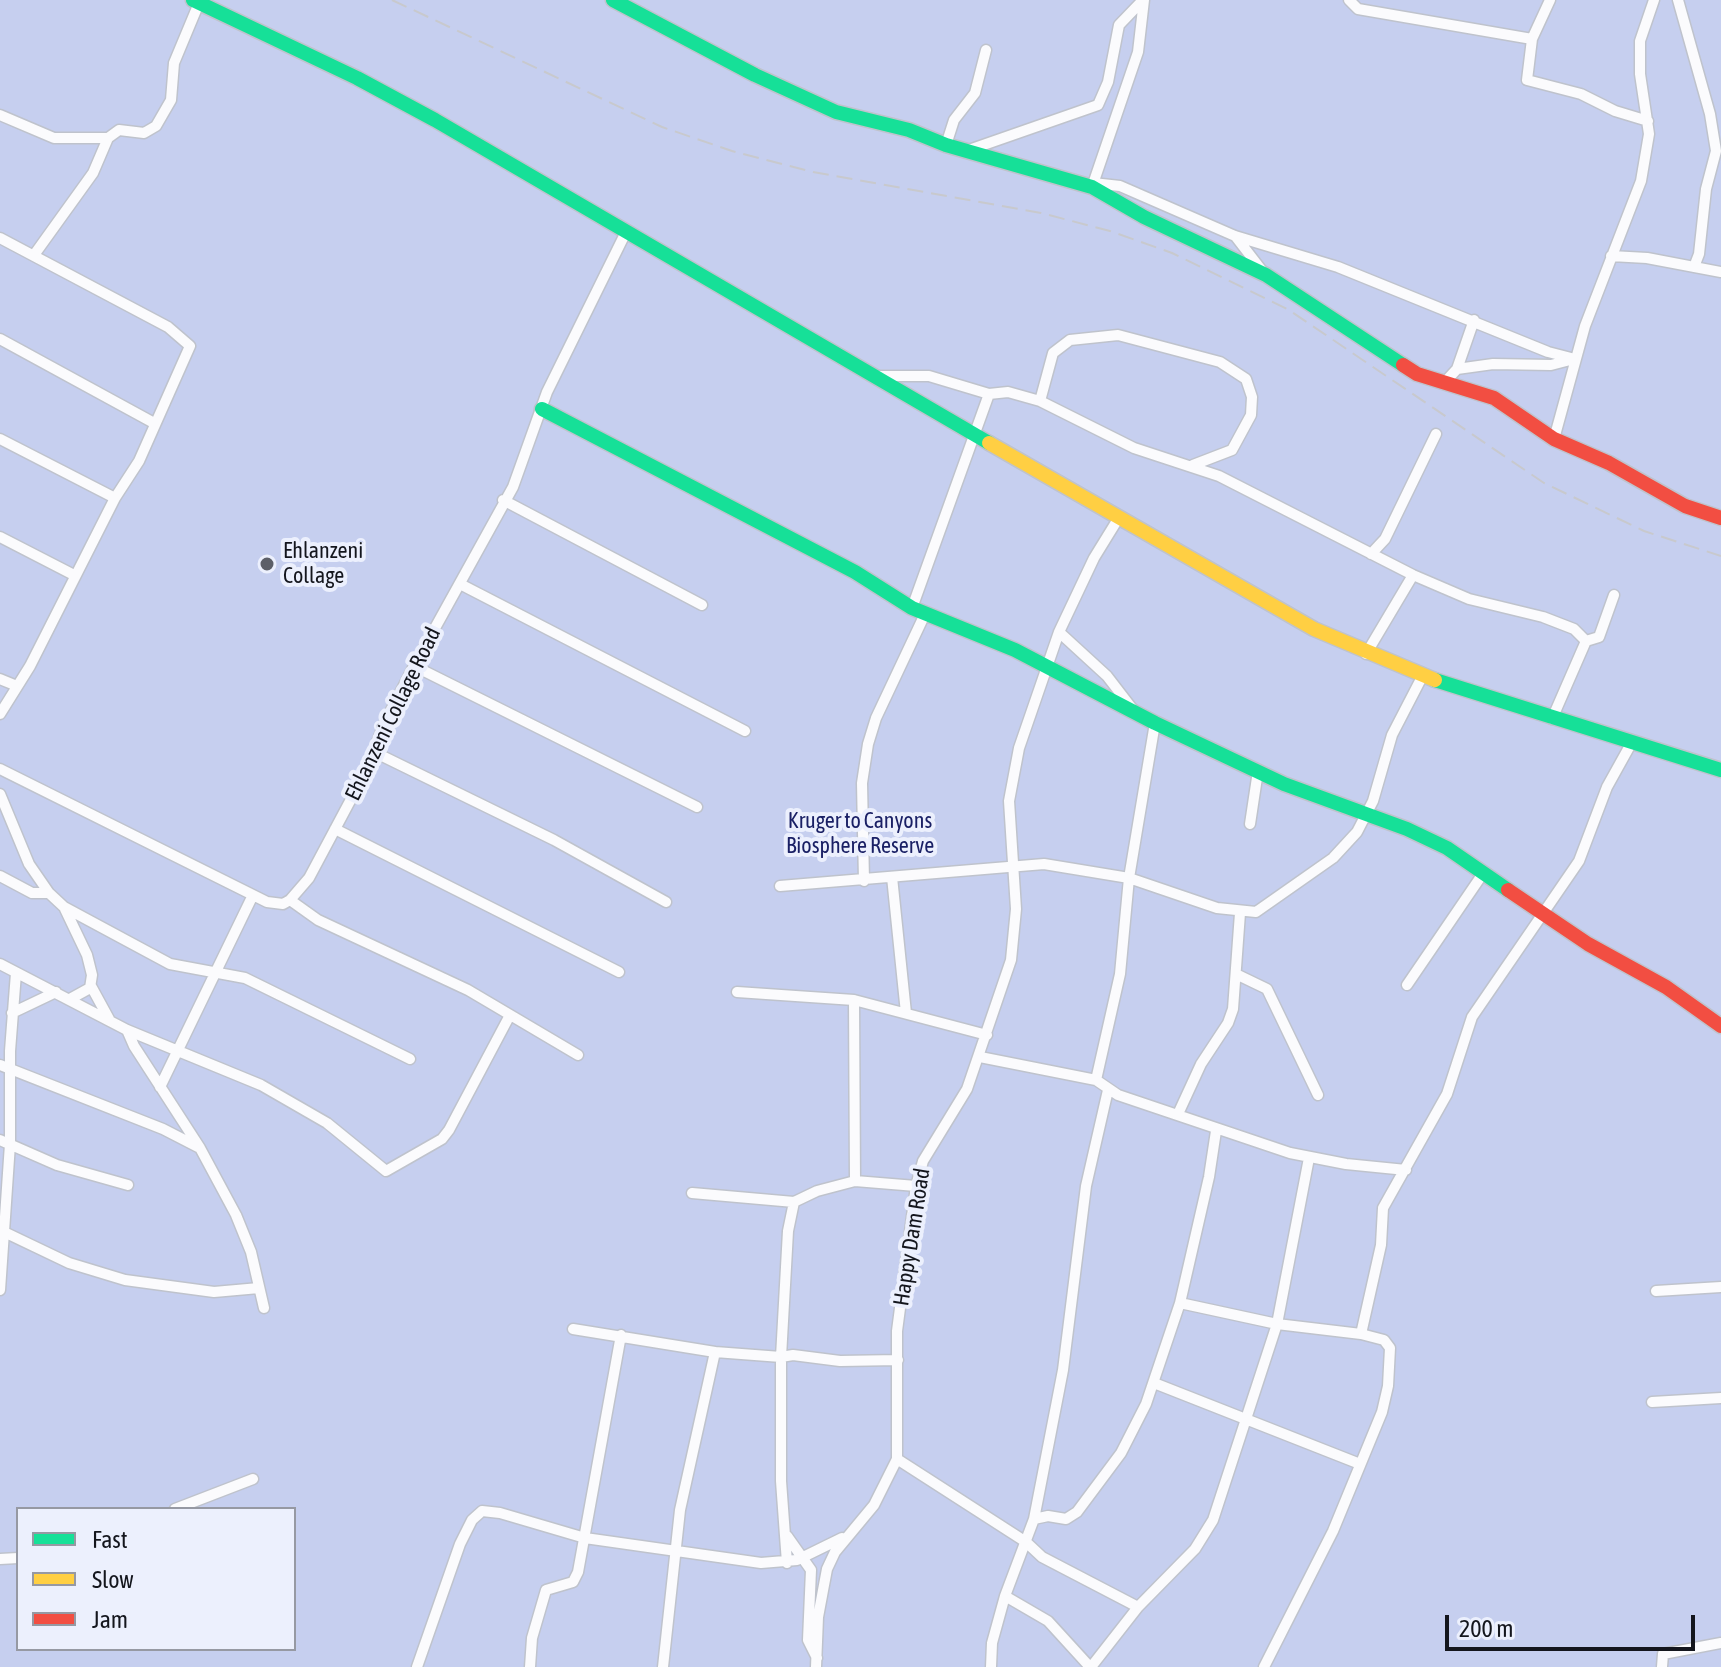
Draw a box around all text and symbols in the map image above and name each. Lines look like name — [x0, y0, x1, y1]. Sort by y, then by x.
place label: Ehlanzeni Collage — [283, 538, 363, 590]
marker: Ehlanzeni Collage — [258, 555, 276, 573]
street label: Ehlanzeni Collage Road — [340, 623, 446, 805]
park label: Kruger to Canyons Biosphere Reserve — [786, 808, 934, 860]
street label: Happy Dam Road — [888, 1166, 936, 1308]
legend — [16, 1507, 296, 1651]
text: Fast — [92, 1526, 128, 1553]
text: Slow — [92, 1566, 134, 1593]
scale bar — [1449, 1599, 1699, 1649]
text: Jam — [92, 1606, 128, 1633]
text: 200 m — [1459, 1615, 1513, 1642]

